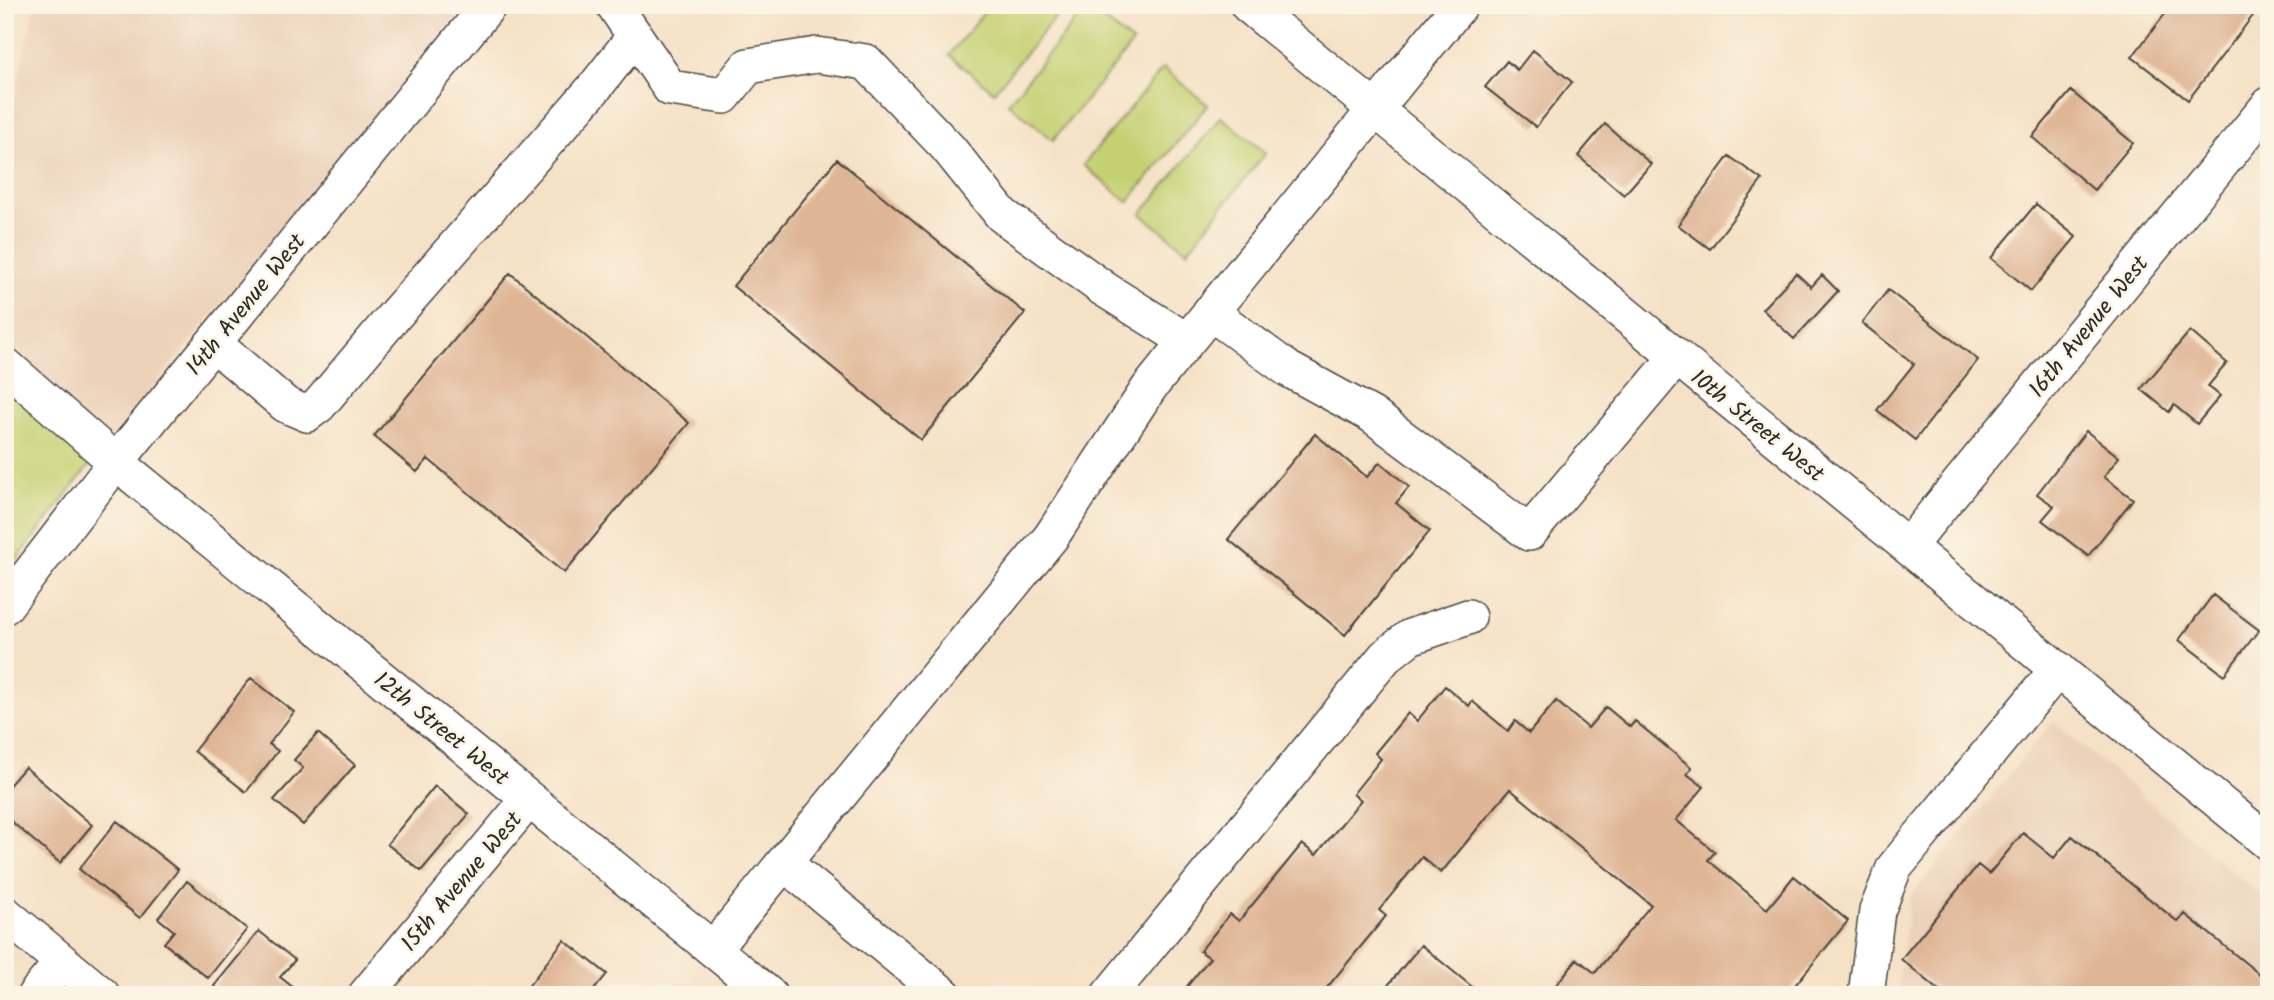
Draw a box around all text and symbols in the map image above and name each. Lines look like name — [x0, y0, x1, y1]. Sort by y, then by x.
street label: 14th Avenue West — [178, 225, 316, 384]
street label: 16th Avenue West — [2021, 247, 2159, 406]
street label: 10th Street West — [1682, 361, 1833, 493]
street label: 12th Street West — [365, 663, 517, 796]
street label: 15th Avenue West — [393, 803, 533, 961]

